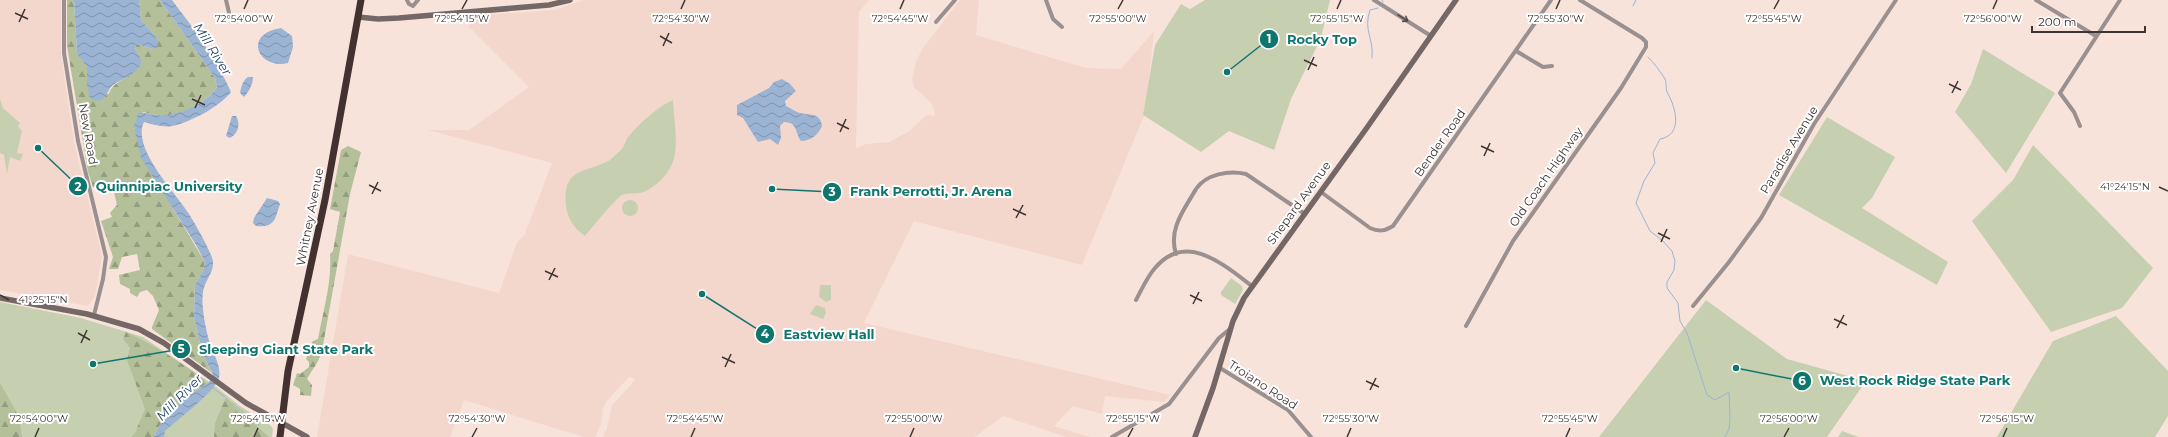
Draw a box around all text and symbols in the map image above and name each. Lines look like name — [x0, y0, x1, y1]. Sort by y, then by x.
scale bar — [2032, 8, 2145, 34]
text: 72°54'00"W — [215, 12, 273, 25]
text: 72°54'15"W — [435, 12, 489, 25]
text: 72°54'30"W — [652, 12, 710, 25]
text: 72°54'45"W — [872, 12, 928, 25]
text: 72°55'00"W — [1089, 12, 1147, 25]
text: 72°55'15"W — [1310, 12, 1364, 25]
text: 72°55'30"W — [1528, 12, 1584, 25]
text: 72°55'45"W — [1746, 12, 1802, 25]
text: 72°56'00"W — [1964, 12, 2022, 25]
one-way arrow — [1397, 13, 1408, 22]
text: 200 m — [2038, 14, 2077, 29]
water label: Mill River — [191, 20, 236, 79]
callout: Rocky Top — [1259, 27, 1365, 52]
text: 1 — [1267, 31, 1271, 46]
text: Rocky Top — [1287, 31, 1357, 47]
street label: New Road — [76, 102, 101, 166]
street label: Paradise Avenue — [1756, 103, 1821, 196]
street label: Bender Road — [1411, 106, 1468, 179]
street label: Old Coach Highway — [1506, 124, 1586, 229]
street label: Shepard Avenue — [1263, 158, 1334, 247]
street label: Whitney Avenue — [293, 167, 326, 267]
callout: Quinnipiac University — [68, 174, 250, 199]
text: Quinnipiac University — [96, 178, 242, 194]
text: 2 — [74, 179, 82, 194]
callout: Frank Perrotti, Jr. Arena — [822, 179, 1020, 204]
text: 41°24'15"N — [2100, 180, 2150, 193]
text: Frank Perrotti, Jr. Arena — [850, 183, 1012, 199]
text: 3 — [827, 184, 836, 199]
text: 41°25'15"N — [18, 293, 68, 306]
callout: Eastview Hall — [755, 322, 882, 347]
text: 4 — [761, 326, 770, 341]
text: Eastview Hall — [783, 326, 875, 342]
callout: Sleeping Giant State Park — [171, 337, 381, 362]
text: 5 — [177, 341, 185, 356]
text: Sleeping Giant State Park — [199, 341, 374, 357]
street label: Troiano Road — [1226, 357, 1301, 412]
callout: West Rock Ridge State Park — [1792, 368, 2019, 393]
water label: Mill River — [152, 370, 206, 424]
text: West Rock Ridge State Park — [1820, 372, 2011, 388]
text: 6 — [1798, 373, 1806, 388]
text: 72°54'00"W — [10, 412, 68, 425]
text: 72°54'15"W — [231, 412, 285, 425]
text: 72°54'30"W — [448, 412, 506, 425]
text: 72°54'45"W — [667, 412, 723, 425]
text: 72°55'00"W — [885, 412, 943, 425]
text: 72°55'15"W — [1106, 412, 1160, 425]
text: 72°55'30"W — [1323, 412, 1379, 425]
text: 72°55'45"W — [1542, 412, 1598, 425]
text: 72°56'00"W — [1760, 412, 1818, 425]
text: 72°56'15"W — [1980, 412, 2034, 425]

